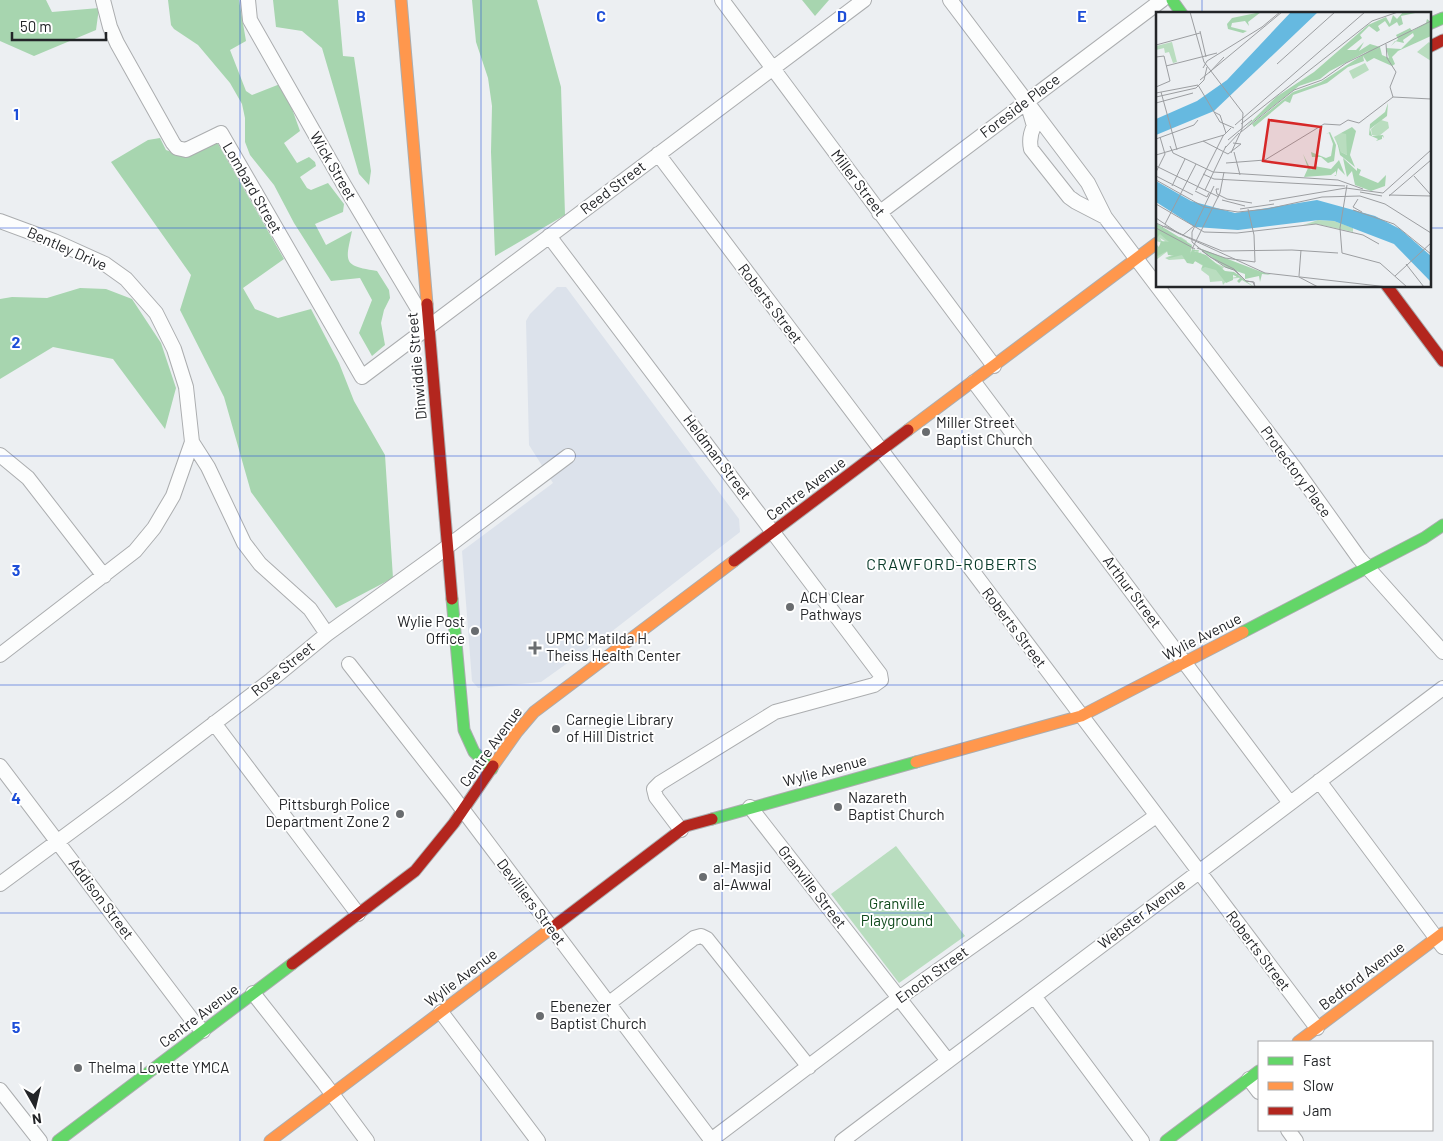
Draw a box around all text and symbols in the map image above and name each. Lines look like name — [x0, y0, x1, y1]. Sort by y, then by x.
text: B — [356, 6, 366, 25]
text: C — [596, 6, 606, 25]
text: D — [837, 6, 847, 25]
text: E — [1077, 6, 1087, 25]
scale bar — [12, 10, 106, 42]
inset map — [1156, 12, 1430, 288]
text: 50 m — [20, 17, 52, 35]
street label: Foreside Place — [976, 69, 1063, 141]
text: 1 — [13, 104, 19, 123]
street label: Wick Street — [307, 128, 361, 203]
street label: Lombard Street — [219, 139, 286, 236]
street label: Miller Street — [828, 145, 890, 219]
street label: Reed Street — [576, 157, 649, 218]
street label: Bentley Drive — [25, 222, 110, 274]
street label: Roberts Street — [735, 260, 807, 347]
street label: Dinwiddie Street — [402, 312, 430, 421]
text: 2 — [12, 332, 21, 351]
street label: Heldman Street — [680, 410, 756, 502]
place label: Miller Street Baptist Church — [936, 413, 1033, 448]
street label: Protectory Place — [1258, 422, 1336, 521]
marker: Miller Street Baptist Church — [920, 426, 932, 438]
street label: Centre Avenue — [762, 453, 849, 524]
street label: Arthur Street — [1100, 552, 1166, 631]
district label: CRAWFORD-ROBERTS — [866, 554, 1038, 573]
text: 3 — [12, 560, 20, 579]
street label: Roberts Street — [979, 584, 1051, 671]
place label: ACH Clear Pathways — [800, 588, 865, 623]
marker: ACH Clear Pathways — [784, 601, 796, 613]
street label: Wylie Avenue — [1159, 609, 1244, 664]
place label: Wylie Post Office — [397, 612, 465, 647]
marker: Wylie Post Office — [469, 625, 481, 637]
place label: UPMC Matilda H. Theiss Health Center — [546, 629, 681, 664]
street label: Rose Street — [247, 637, 318, 699]
marker: UPMC Matilda H. Theiss Health Center — [528, 641, 542, 655]
street label: Centre Avenue — [455, 703, 525, 790]
place label: Carnegie Library of Hill District — [566, 710, 673, 745]
marker: Carnegie Library of Hill District — [550, 723, 562, 735]
street label: Wylie Avenue — [781, 750, 869, 790]
text: 4 — [11, 788, 21, 807]
place label: Nazareth Baptist Church — [848, 788, 945, 823]
place label: Pittsburgh Police Department Zone 2 — [265, 795, 390, 830]
marker: Nazareth Baptist Church — [832, 801, 844, 813]
marker: Pittsburgh Police Department Zone 2 — [394, 808, 406, 820]
street label: Granville Street — [775, 841, 851, 931]
street label: Addison Street — [66, 854, 138, 942]
street label: Devilliers Street — [494, 855, 570, 948]
place label: al-Masjid al-Awwal — [713, 858, 771, 893]
marker: al-Masjid al-Awwal — [697, 871, 709, 883]
street label: Webster Avenue — [1094, 874, 1189, 952]
park label: Granville Playground — [861, 894, 933, 929]
street label: Roberts Street — [1223, 907, 1295, 994]
street label: Bedford Avenue — [1315, 937, 1408, 1013]
street label: Enoch Street — [892, 942, 971, 1006]
street label: Wylie Avenue — [421, 944, 500, 1010]
street label: Centre Avenue — [155, 980, 242, 1051]
place label: Ebenezer Baptist Church — [550, 997, 647, 1032]
marker: Ebenezer Baptist Church — [534, 1010, 546, 1022]
text: 5 — [12, 1017, 21, 1036]
legend — [1258, 1041, 1433, 1131]
text: Fast — [1303, 1051, 1331, 1069]
place label: Thelma Lovette YMCA — [88, 1058, 229, 1076]
marker: Thelma Lovette YMCA — [72, 1062, 84, 1074]
text: Slow — [1303, 1076, 1334, 1094]
north arrow — [10, 1081, 60, 1131]
text: Jam — [1303, 1101, 1332, 1119]
text: N — [31, 1110, 43, 1128]

